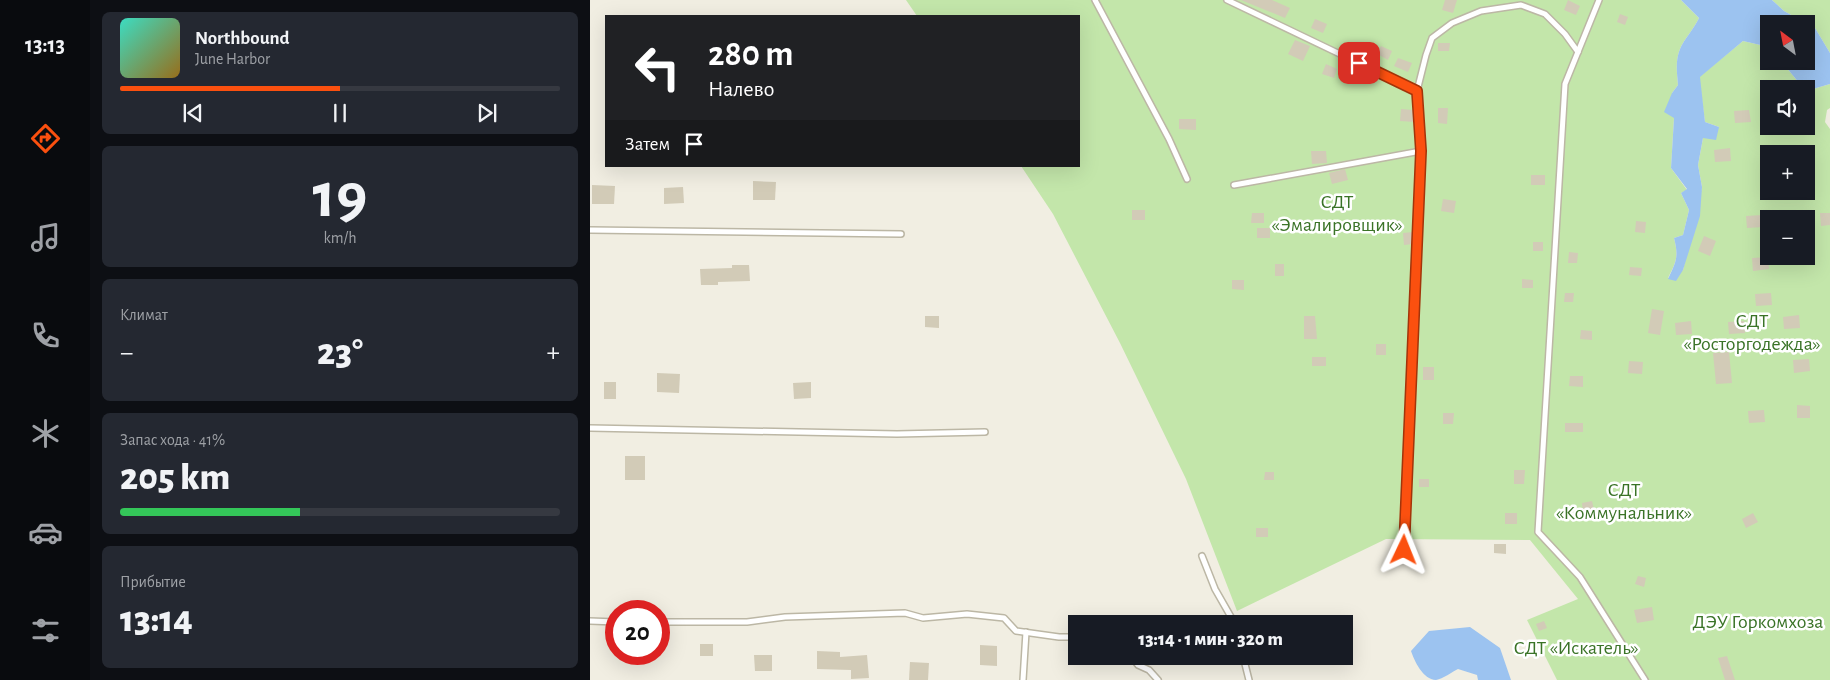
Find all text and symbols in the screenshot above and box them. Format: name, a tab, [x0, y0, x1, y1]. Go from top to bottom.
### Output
north arrow	[1760, 15, 1815, 70]
map controls	[1760, 15, 1815, 265]
text: Northbound	[195, 29, 290, 48]
text: 13:13	[25, 34, 65, 56]
icon: left	[625, 35, 690, 100]
text: 280 m	[708, 37, 794, 72]
pin	[1338, 42, 1380, 84]
icon: arrive	[1345, 49, 1373, 77]
text: June Harbor	[195, 51, 270, 67]
text: Налево	[708, 78, 774, 100]
button: sound	[1760, 80, 1815, 135]
icon: previous	[179, 99, 207, 127]
icon: pause	[326, 99, 354, 127]
icon: next	[473, 99, 501, 127]
icon: directions	[28, 121, 63, 156]
icon: arrive	[680, 130, 708, 158]
text: Затем	[625, 135, 670, 154]
button: +	[1760, 145, 1815, 200]
text: 19	[313, 164, 367, 229]
park label: СДТ «Эмалировщик»	[1271, 192, 1403, 235]
button: −	[1760, 210, 1815, 265]
icon: music	[28, 220, 63, 255]
text: km/h	[323, 230, 357, 246]
text: Климат	[120, 307, 168, 323]
park label: СДТ «Росторгодежда»	[1683, 311, 1821, 354]
icon: phone	[28, 318, 63, 353]
text: 23°	[317, 334, 363, 372]
text: −	[120, 339, 133, 367]
text: +	[547, 339, 560, 367]
icon: climate	[28, 416, 63, 451]
text: Запас хода · 41%	[120, 432, 225, 448]
text: 205 km	[120, 459, 230, 497]
park label: СДТ «Коммунальник»	[1556, 480, 1692, 523]
icon: car	[28, 515, 63, 550]
position arrow	[1377, 523, 1429, 575]
text: Прибытие	[120, 574, 186, 590]
speed limit sign: 20	[605, 600, 670, 665]
text: 13:14	[120, 601, 193, 639]
park label: ДЭУ Горкомхоза	[1692, 612, 1824, 632]
icon: filters	[28, 613, 63, 648]
text: 13:14 · 1 мин · 320 m	[1138, 630, 1283, 649]
park label: СДТ «Искатель»	[1513, 638, 1639, 658]

